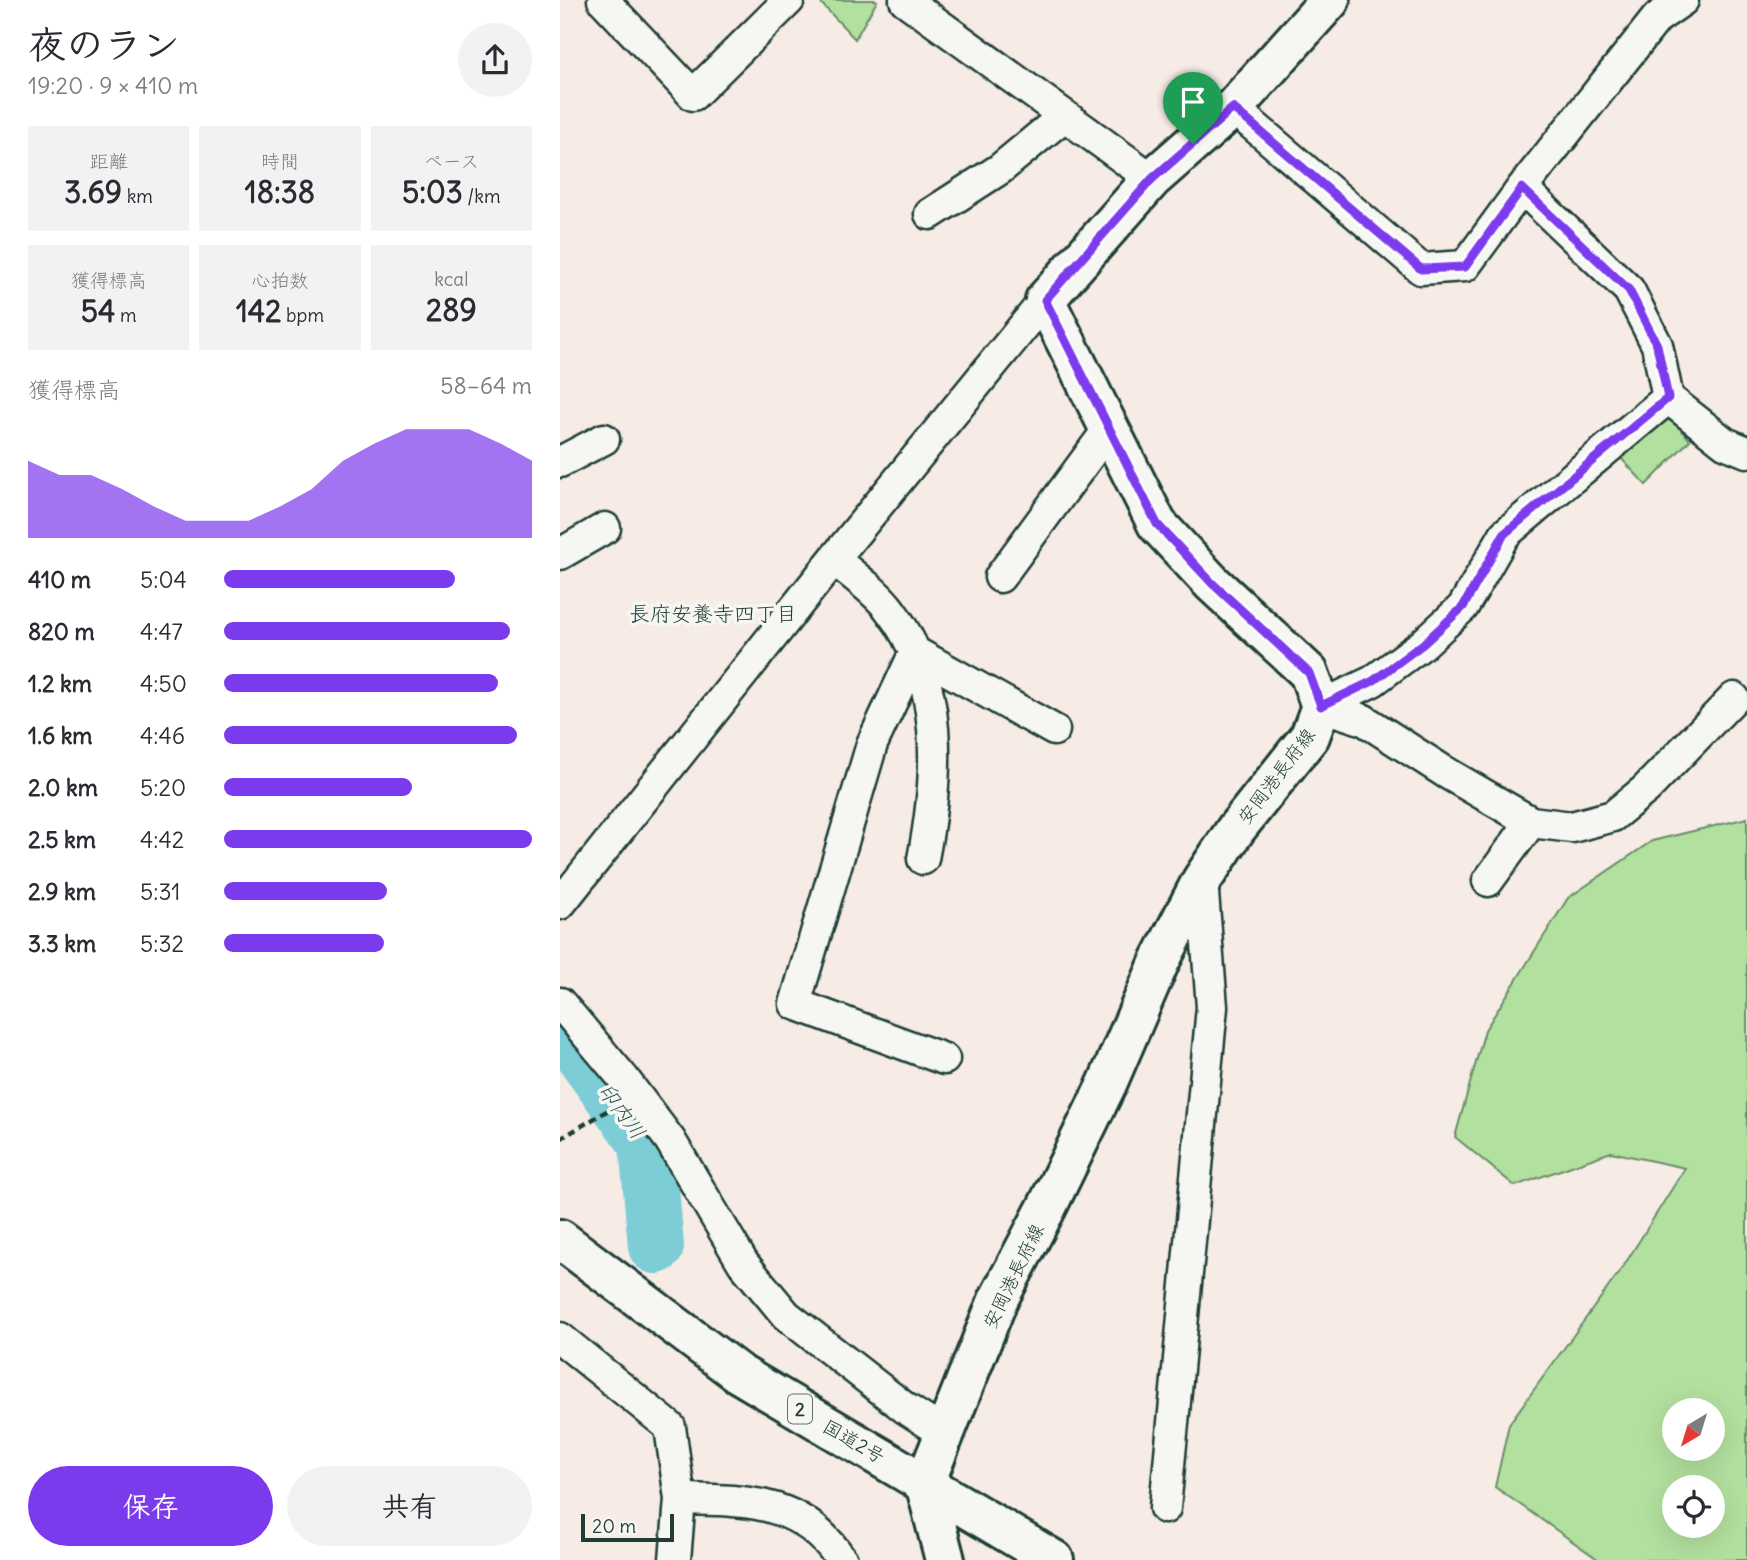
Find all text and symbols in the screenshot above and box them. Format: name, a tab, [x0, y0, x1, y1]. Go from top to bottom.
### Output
text: 夜のラン	[28, 21, 180, 68]
button: share	[458, 23, 532, 97]
text: 19:20 · 9 × 410 m	[28, 71, 198, 100]
pin	[1163, 72, 1223, 144]
icon: arrive	[1174, 83, 1212, 121]
text: 距離	[90, 149, 128, 173]
text: 時間	[261, 149, 299, 173]
text: ペース	[423, 149, 479, 173]
text: 3.69	[64, 173, 122, 211]
text: 18:38	[245, 173, 315, 211]
text: 5:03	[402, 173, 463, 211]
text: km	[122, 184, 153, 208]
text: /km	[463, 184, 501, 208]
text: kcal	[434, 267, 468, 291]
text: 獲得標高	[71, 268, 147, 292]
text: 心拍数	[251, 268, 309, 292]
text: 289	[426, 291, 477, 329]
text: 54	[81, 292, 115, 330]
text: 142	[236, 292, 282, 330]
text: m	[115, 303, 137, 327]
text: bpm	[282, 303, 324, 327]
text: 58–64 m	[440, 371, 532, 400]
text: 獲得標高	[28, 375, 120, 404]
text: 410 m	[28, 565, 91, 594]
text: 5:04	[140, 565, 187, 594]
district label: 長府安養寺四丁目	[629, 600, 797, 627]
text: 820 m	[28, 617, 95, 646]
text: 4:47	[140, 617, 183, 646]
text: 1.2 km	[28, 669, 92, 698]
text: 4:50	[140, 669, 187, 698]
text: 1.6 km	[28, 721, 93, 750]
text: 4:46	[140, 721, 185, 750]
street label: 安岡港長府線	[1232, 723, 1320, 829]
text: 2.0 km	[28, 773, 98, 802]
text: 5:20	[140, 773, 186, 802]
text: 2.5 km	[28, 825, 96, 854]
text: 4:42	[140, 825, 184, 854]
text: 2.9 km	[28, 877, 96, 906]
text: 5:31	[140, 877, 180, 906]
text: 3.3 km	[28, 929, 96, 958]
text: 5:32	[140, 929, 184, 958]
water label: 印内川	[592, 1078, 652, 1144]
street label: 安岡港長府線	[977, 1220, 1049, 1332]
road number: 2	[788, 1394, 812, 1424]
north arrow	[1662, 1398, 1726, 1461]
map controls	[1662, 1398, 1725, 1538]
street label: 国道2号	[819, 1414, 889, 1468]
button: 保存	[28, 1466, 273, 1546]
button: 共有	[287, 1466, 532, 1546]
button: locate	[1662, 1475, 1725, 1538]
scale bar	[581, 1511, 674, 1543]
text: 20 m	[592, 1514, 636, 1538]

